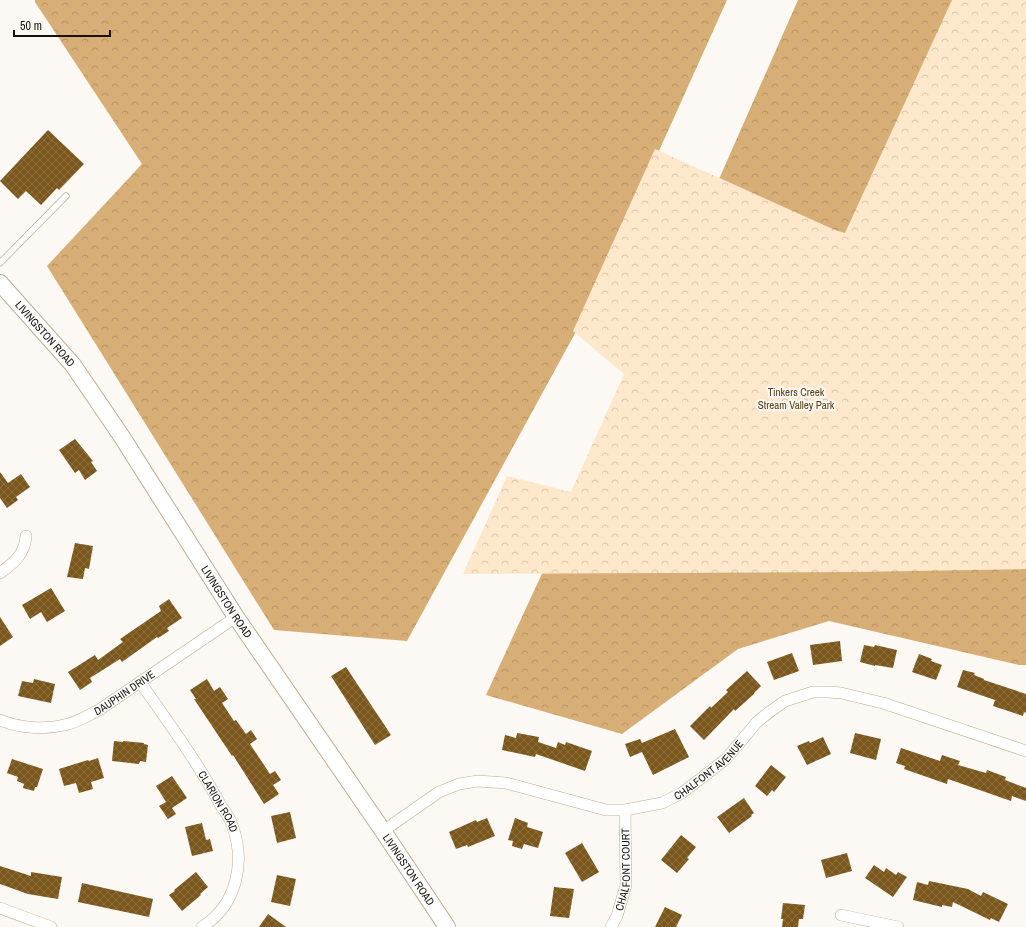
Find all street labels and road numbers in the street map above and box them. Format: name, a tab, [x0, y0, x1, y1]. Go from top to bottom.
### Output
street label: LIVINGSTON ROAD	[12, 298, 78, 370]
street label: LIVINGSTON ROAD	[198, 563, 255, 640]
street label: DAUPHIN DRIVE	[92, 667, 158, 718]
street label: CHALFONT AVENUE	[672, 737, 746, 803]
street label: CLARION ROAD	[195, 768, 241, 834]
street label: CHALFONT COURT	[612, 828, 633, 912]
street label: LIVINGSTON ROAD	[380, 831, 438, 908]

